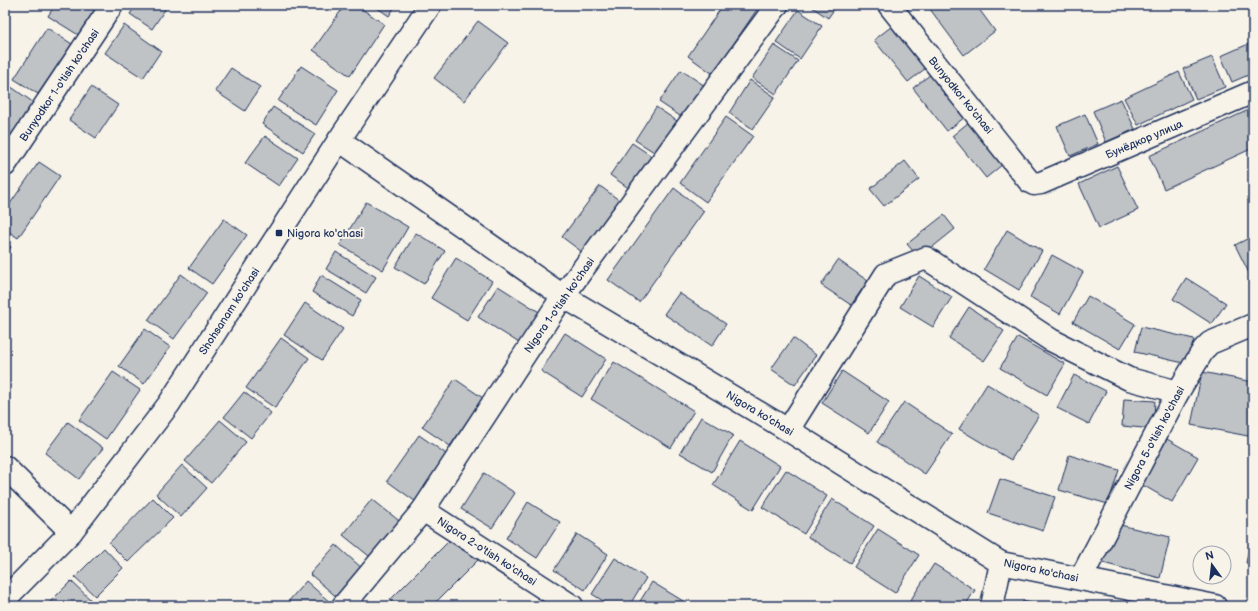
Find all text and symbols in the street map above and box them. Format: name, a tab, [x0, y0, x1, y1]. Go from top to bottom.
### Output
street label: Bunyodkor 1-o'tish ko'chasi	[17, 27, 102, 144]
street label: Bunyodkor ko'chasi	[926, 54, 996, 136]
street label: Бунёдкор улица	[1104, 117, 1185, 162]
place label: Nigora ko'chasi	[287, 227, 363, 240]
marker: Nigora ko'chasi	[274, 228, 284, 238]
street label: Nigora 1-o'tish ko'chasi	[522, 255, 597, 355]
street label: Shohsanam ko'chasi	[196, 265, 262, 357]
street label: Nigora 5-o'tish ko'chasi	[1122, 384, 1187, 492]
street label: Nigora ko'chasi	[724, 388, 796, 439]
street label: Nigora 2-o'tish ko'chasi	[435, 514, 539, 588]
north arrow	[1192, 545, 1232, 585]
text: N	[1204, 548, 1215, 563]
street label: Nigora ko'chasi	[1002, 556, 1080, 585]

